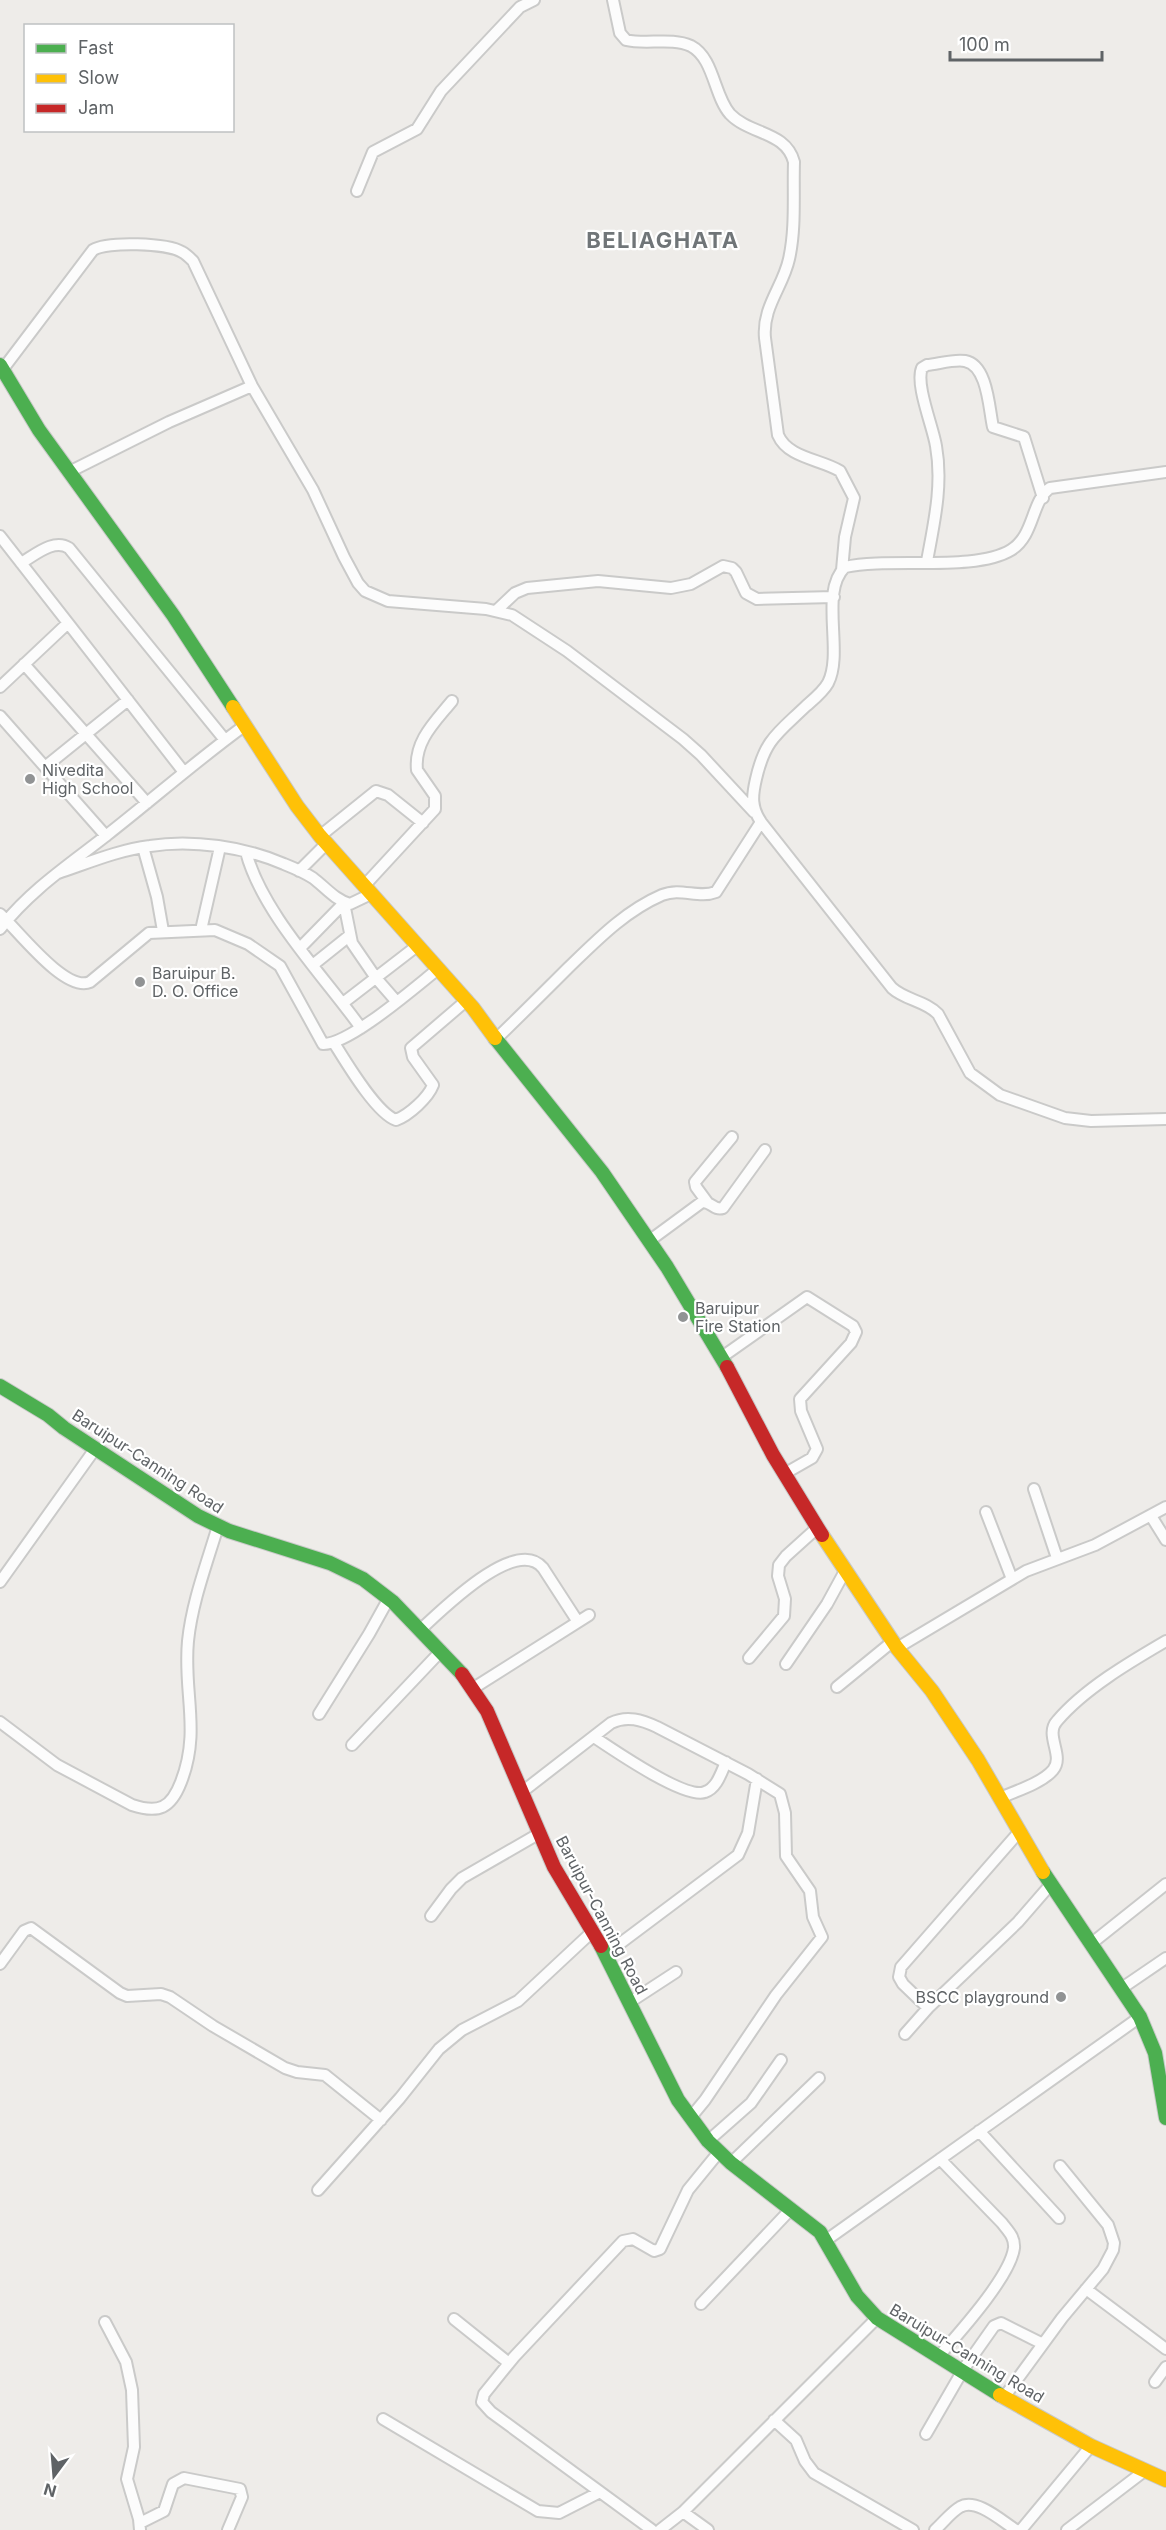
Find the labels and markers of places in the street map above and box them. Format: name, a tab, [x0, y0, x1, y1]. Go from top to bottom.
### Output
place label: Nivedita High School	[42, 760, 133, 798]
marker: Nivedita High School	[23, 772, 37, 786]
place label: Baruipur B. D. O. Office	[152, 963, 238, 1001]
marker: Baruipur B. D. O. Office	[133, 975, 147, 989]
place label: Baruipur Fire Station	[695, 1298, 781, 1336]
marker: Baruipur Fire Station	[676, 1310, 690, 1324]
place label: BSCC playground	[915, 1987, 1049, 2007]
marker: BSCC playground	[1054, 1990, 1068, 2004]

